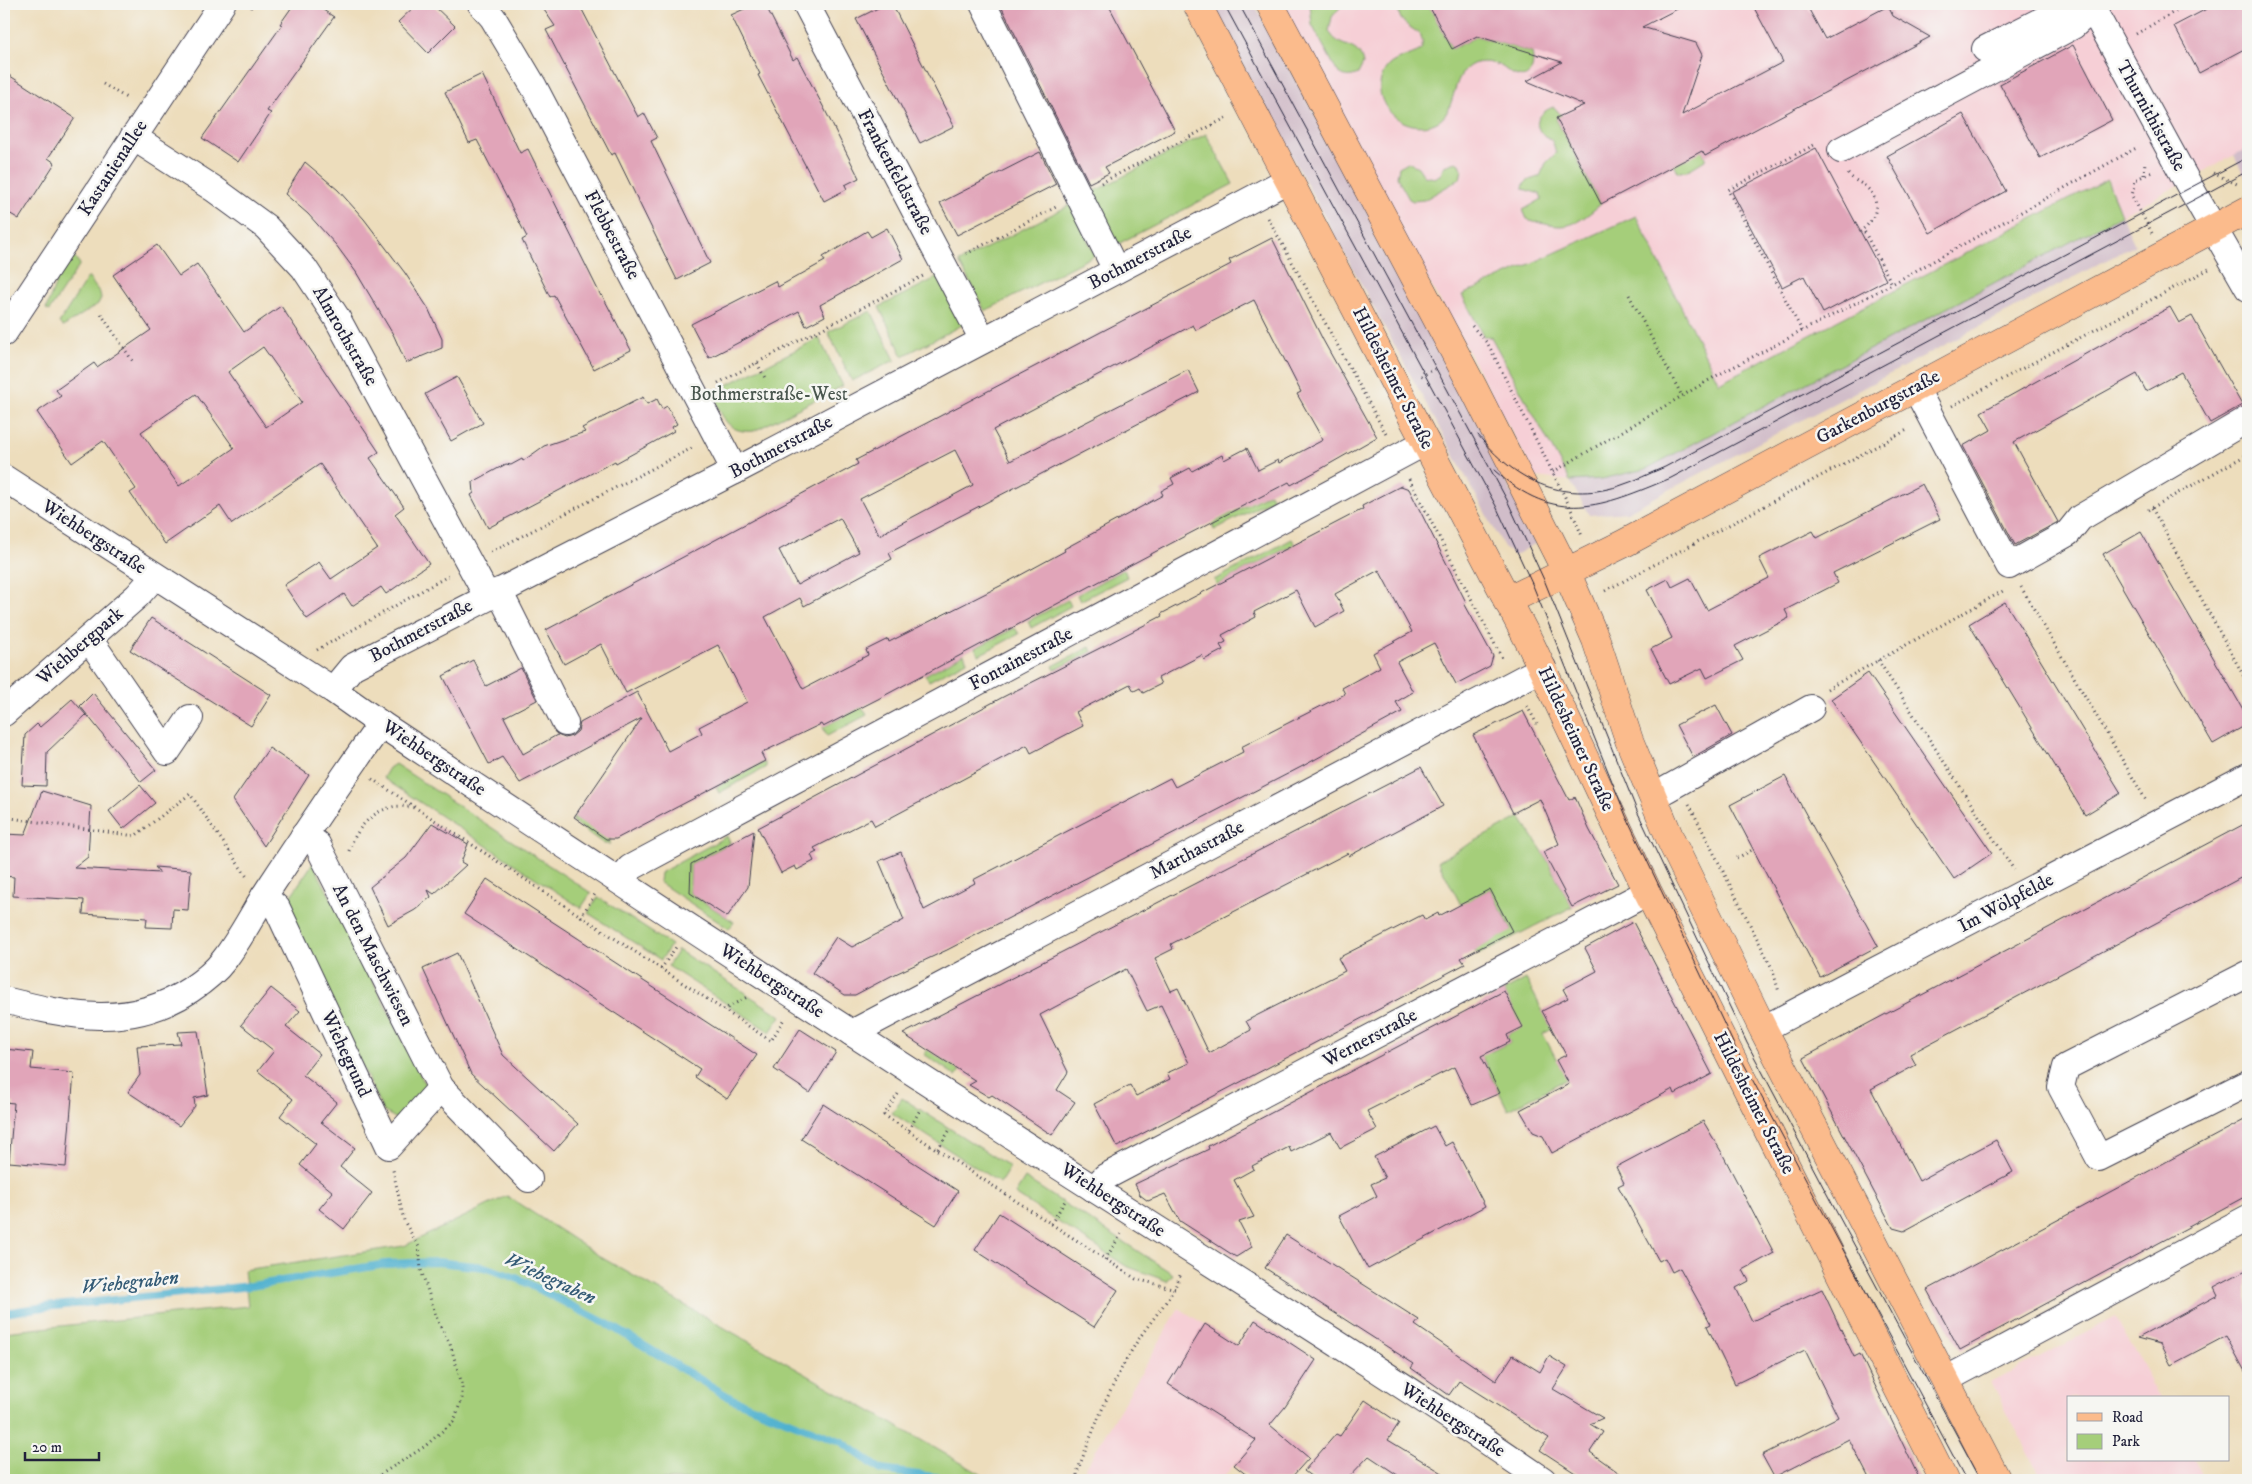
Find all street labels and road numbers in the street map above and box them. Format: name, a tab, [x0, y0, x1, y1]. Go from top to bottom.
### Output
street label: Thurnithistraße	[2111, 57, 2191, 176]
street label: Frankenfeldstraße	[852, 105, 938, 239]
street label: Kastanienallee	[73, 116, 153, 220]
street label: Flebbestraße	[579, 186, 645, 284]
street label: Bothmerstraße	[1085, 221, 1196, 295]
street label: Almrothstraße	[307, 282, 383, 390]
street label: Hildesheimer Straße	[1347, 303, 1439, 453]
street label: Garkenburgstraße	[1812, 365, 1944, 449]
street label: Bothmerstraße	[726, 410, 837, 484]
street label: Wiehbergstraße	[37, 494, 151, 579]
street label: Bothmerstraße	[366, 594, 477, 668]
street label: Wiehbergpark	[31, 602, 128, 691]
street label: Fontainestraße	[965, 622, 1077, 696]
street label: Hildesheimer Straße	[1532, 663, 1620, 815]
street label: Wiehbergstraße	[377, 714, 490, 801]
street label: Marthastraße	[1146, 815, 1248, 884]
street label: Im Wölpfelde	[1954, 868, 2058, 938]
street label: An den Maschwiesen	[327, 880, 419, 1030]
street label: Wiehbergstraße	[715, 938, 829, 1023]
street label: Wernerstraße	[1318, 1004, 1421, 1073]
street label: Wiehegrund	[316, 1006, 376, 1101]
street label: Hildesheimer Straße	[1708, 1028, 1800, 1178]
street label: Wiehbergstraße	[1056, 1157, 1170, 1242]
street label: Wiehbergstraße	[1396, 1377, 1510, 1462]

